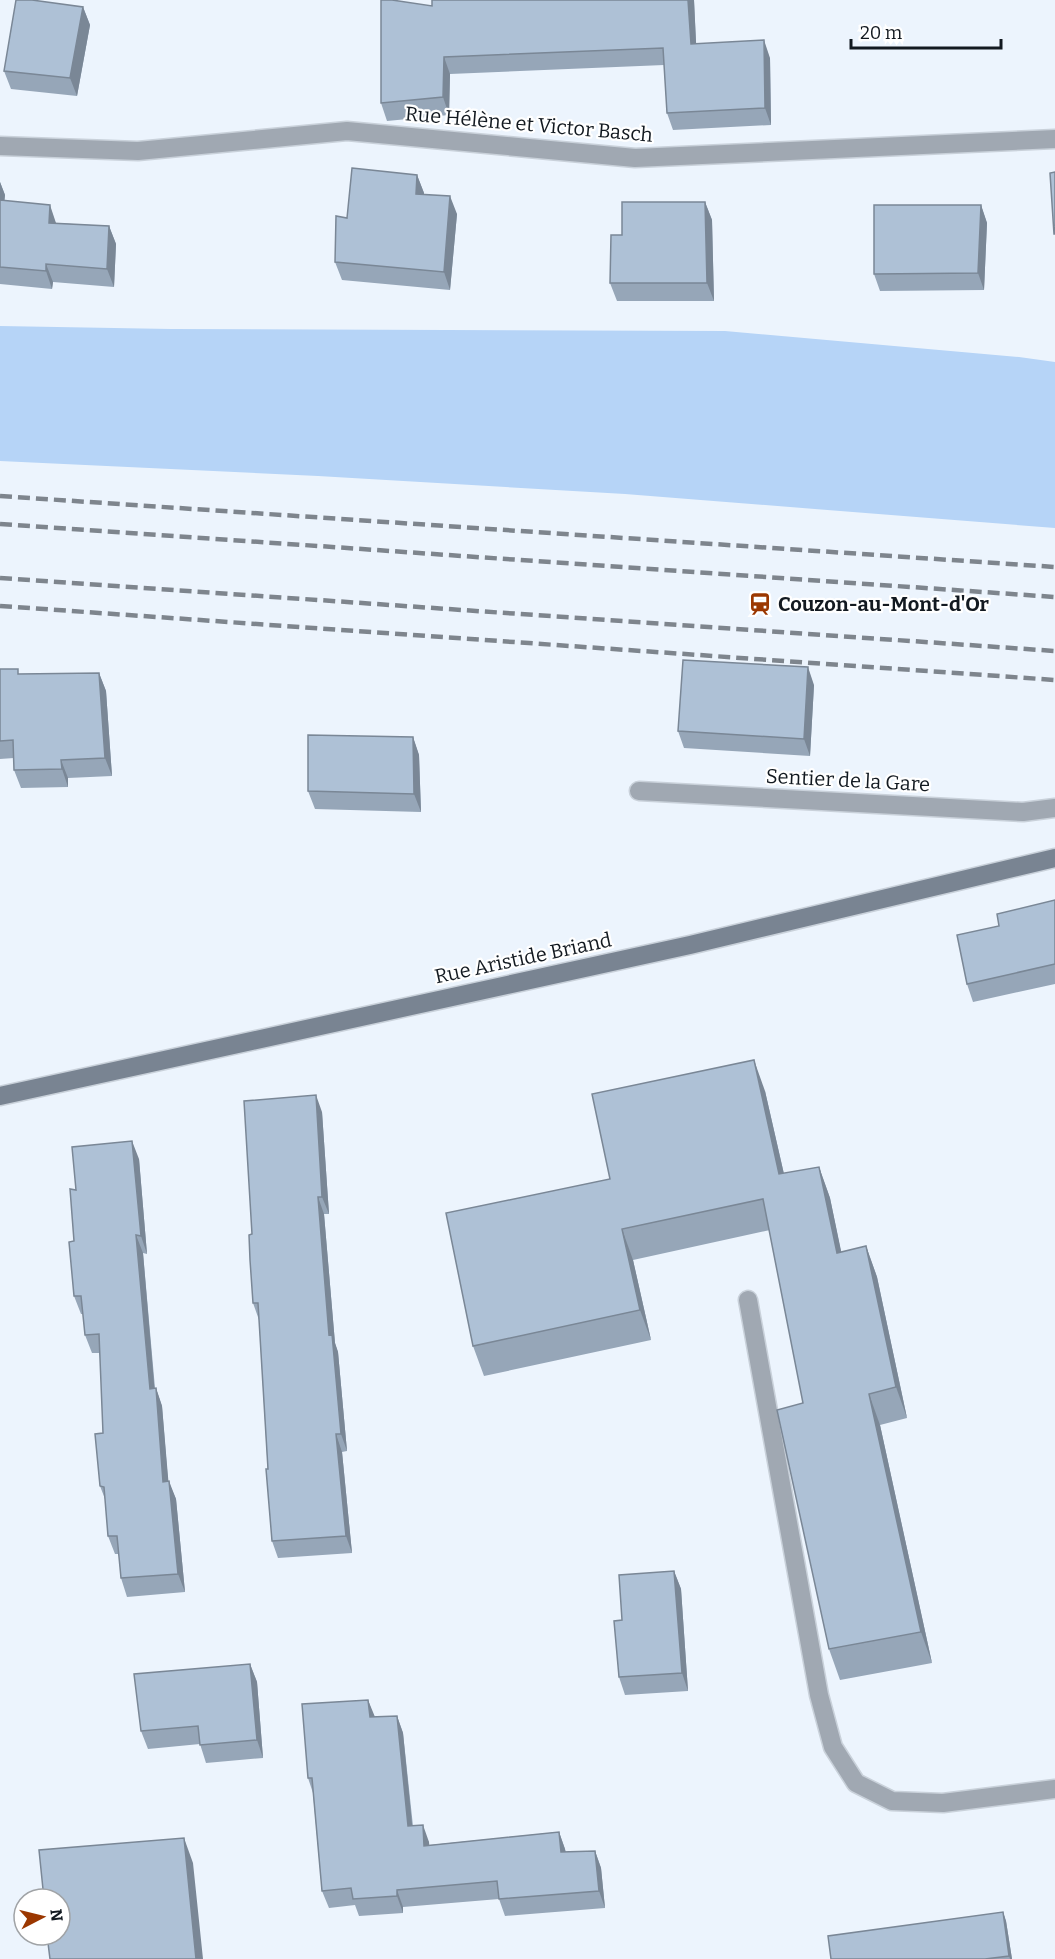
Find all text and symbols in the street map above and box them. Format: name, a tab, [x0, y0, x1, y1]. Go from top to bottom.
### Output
scale bar	[851, 12, 1001, 50]
text: 20 m	[860, 22, 902, 44]
street label: Rue Hélène et Victor Basch	[404, 101, 654, 147]
station icon: Couzon-au-Mont-d'Or	[747, 591, 773, 617]
place label: Couzon-au-Mont-d'Or	[778, 592, 990, 616]
street label: Sentier de la Gare	[765, 764, 931, 796]
street label: Rue Aristide Briand	[432, 927, 614, 988]
north arrow	[12, 1887, 72, 1947]
text: N	[46, 1908, 67, 1923]

